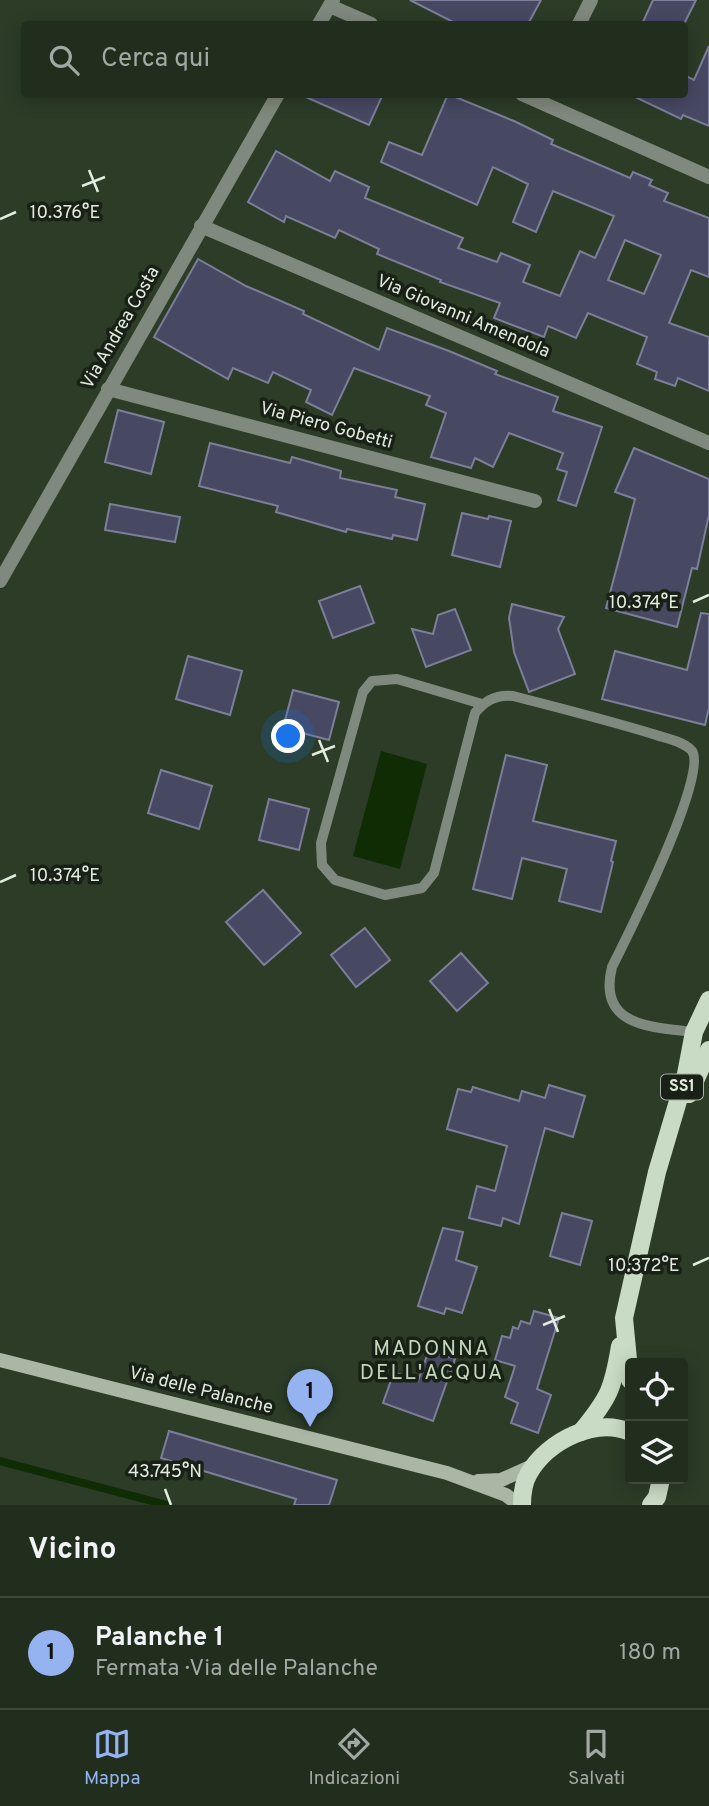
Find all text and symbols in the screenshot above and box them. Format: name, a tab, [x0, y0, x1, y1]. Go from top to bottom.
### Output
search box	[21, 21, 688, 98]
icon: search	[45, 41, 83, 79]
text: Cerca qui	[101, 43, 210, 76]
text: 10.376°E	[30, 202, 100, 225]
street label: Via Andrea Costa	[77, 263, 165, 393]
street label: Via Giovanni Amendola	[373, 270, 553, 364]
street label: Via Piero Gobetti	[257, 397, 395, 455]
text: 10.374°E	[609, 592, 679, 615]
your location	[271, 719, 305, 753]
text: 10.374°E	[30, 865, 100, 888]
road number: SS1	[661, 1074, 703, 1100]
text: 10.372°E	[608, 1255, 680, 1278]
district label: MADONNA DELL'ACQUA	[360, 1336, 504, 1387]
map controls	[625, 1358, 688, 1484]
button: locate	[625, 1358, 688, 1421]
street label: Via delle Palanche	[127, 1362, 275, 1420]
pin: 1	[287, 1369, 333, 1427]
button: layers	[625, 1421, 688, 1484]
text: 43.745°N	[128, 1461, 202, 1484]
text: Vicino	[28, 1532, 117, 1569]
text: Palanche 1	[95, 1622, 224, 1655]
text: 1	[46, 1639, 56, 1668]
text: 180 m	[619, 1639, 681, 1668]
text: Fermata · Via delle Palanche	[95, 1655, 378, 1684]
tab: Mappa	[84, 1725, 141, 1791]
tab: Indicazioni	[308, 1725, 400, 1791]
tab: Salvati	[568, 1725, 625, 1791]

